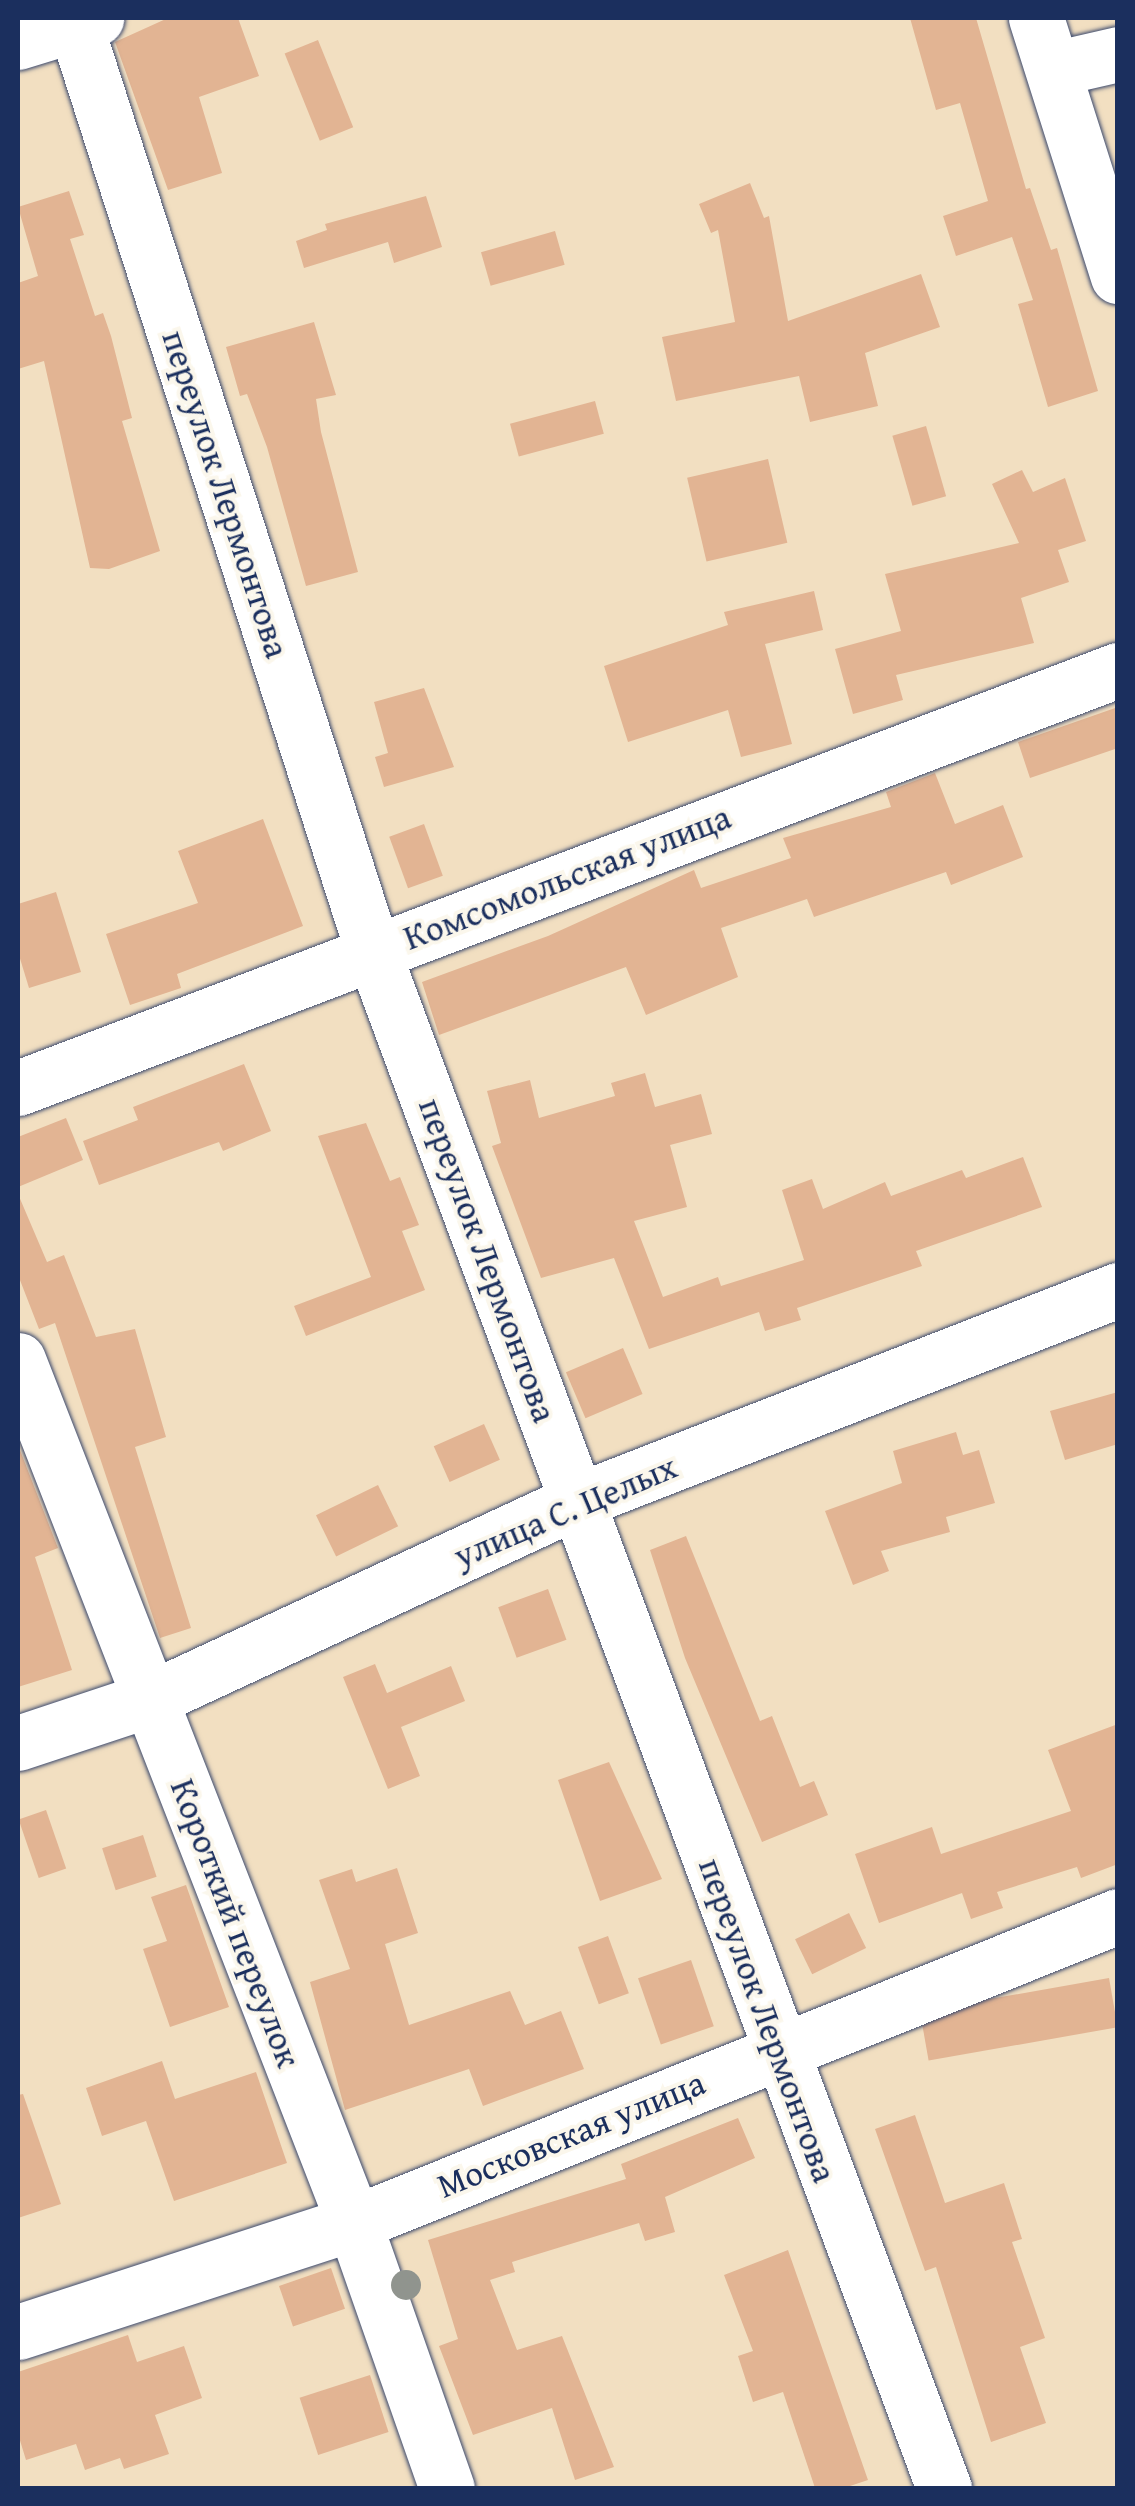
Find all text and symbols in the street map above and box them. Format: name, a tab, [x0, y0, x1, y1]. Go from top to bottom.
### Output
street label: переулок Лермонтова	[153, 325, 299, 663]
street label: Комсомольская улица	[398, 795, 736, 959]
street label: переулок Лермонтова	[410, 1092, 566, 1428]
street label: улица С. Целых	[447, 1445, 683, 1577]
street label: Короткий переулок	[162, 1773, 310, 2073]
street label: переулок Лермонтова	[690, 1852, 846, 2188]
street label: Московская улица	[431, 2061, 711, 2207]

